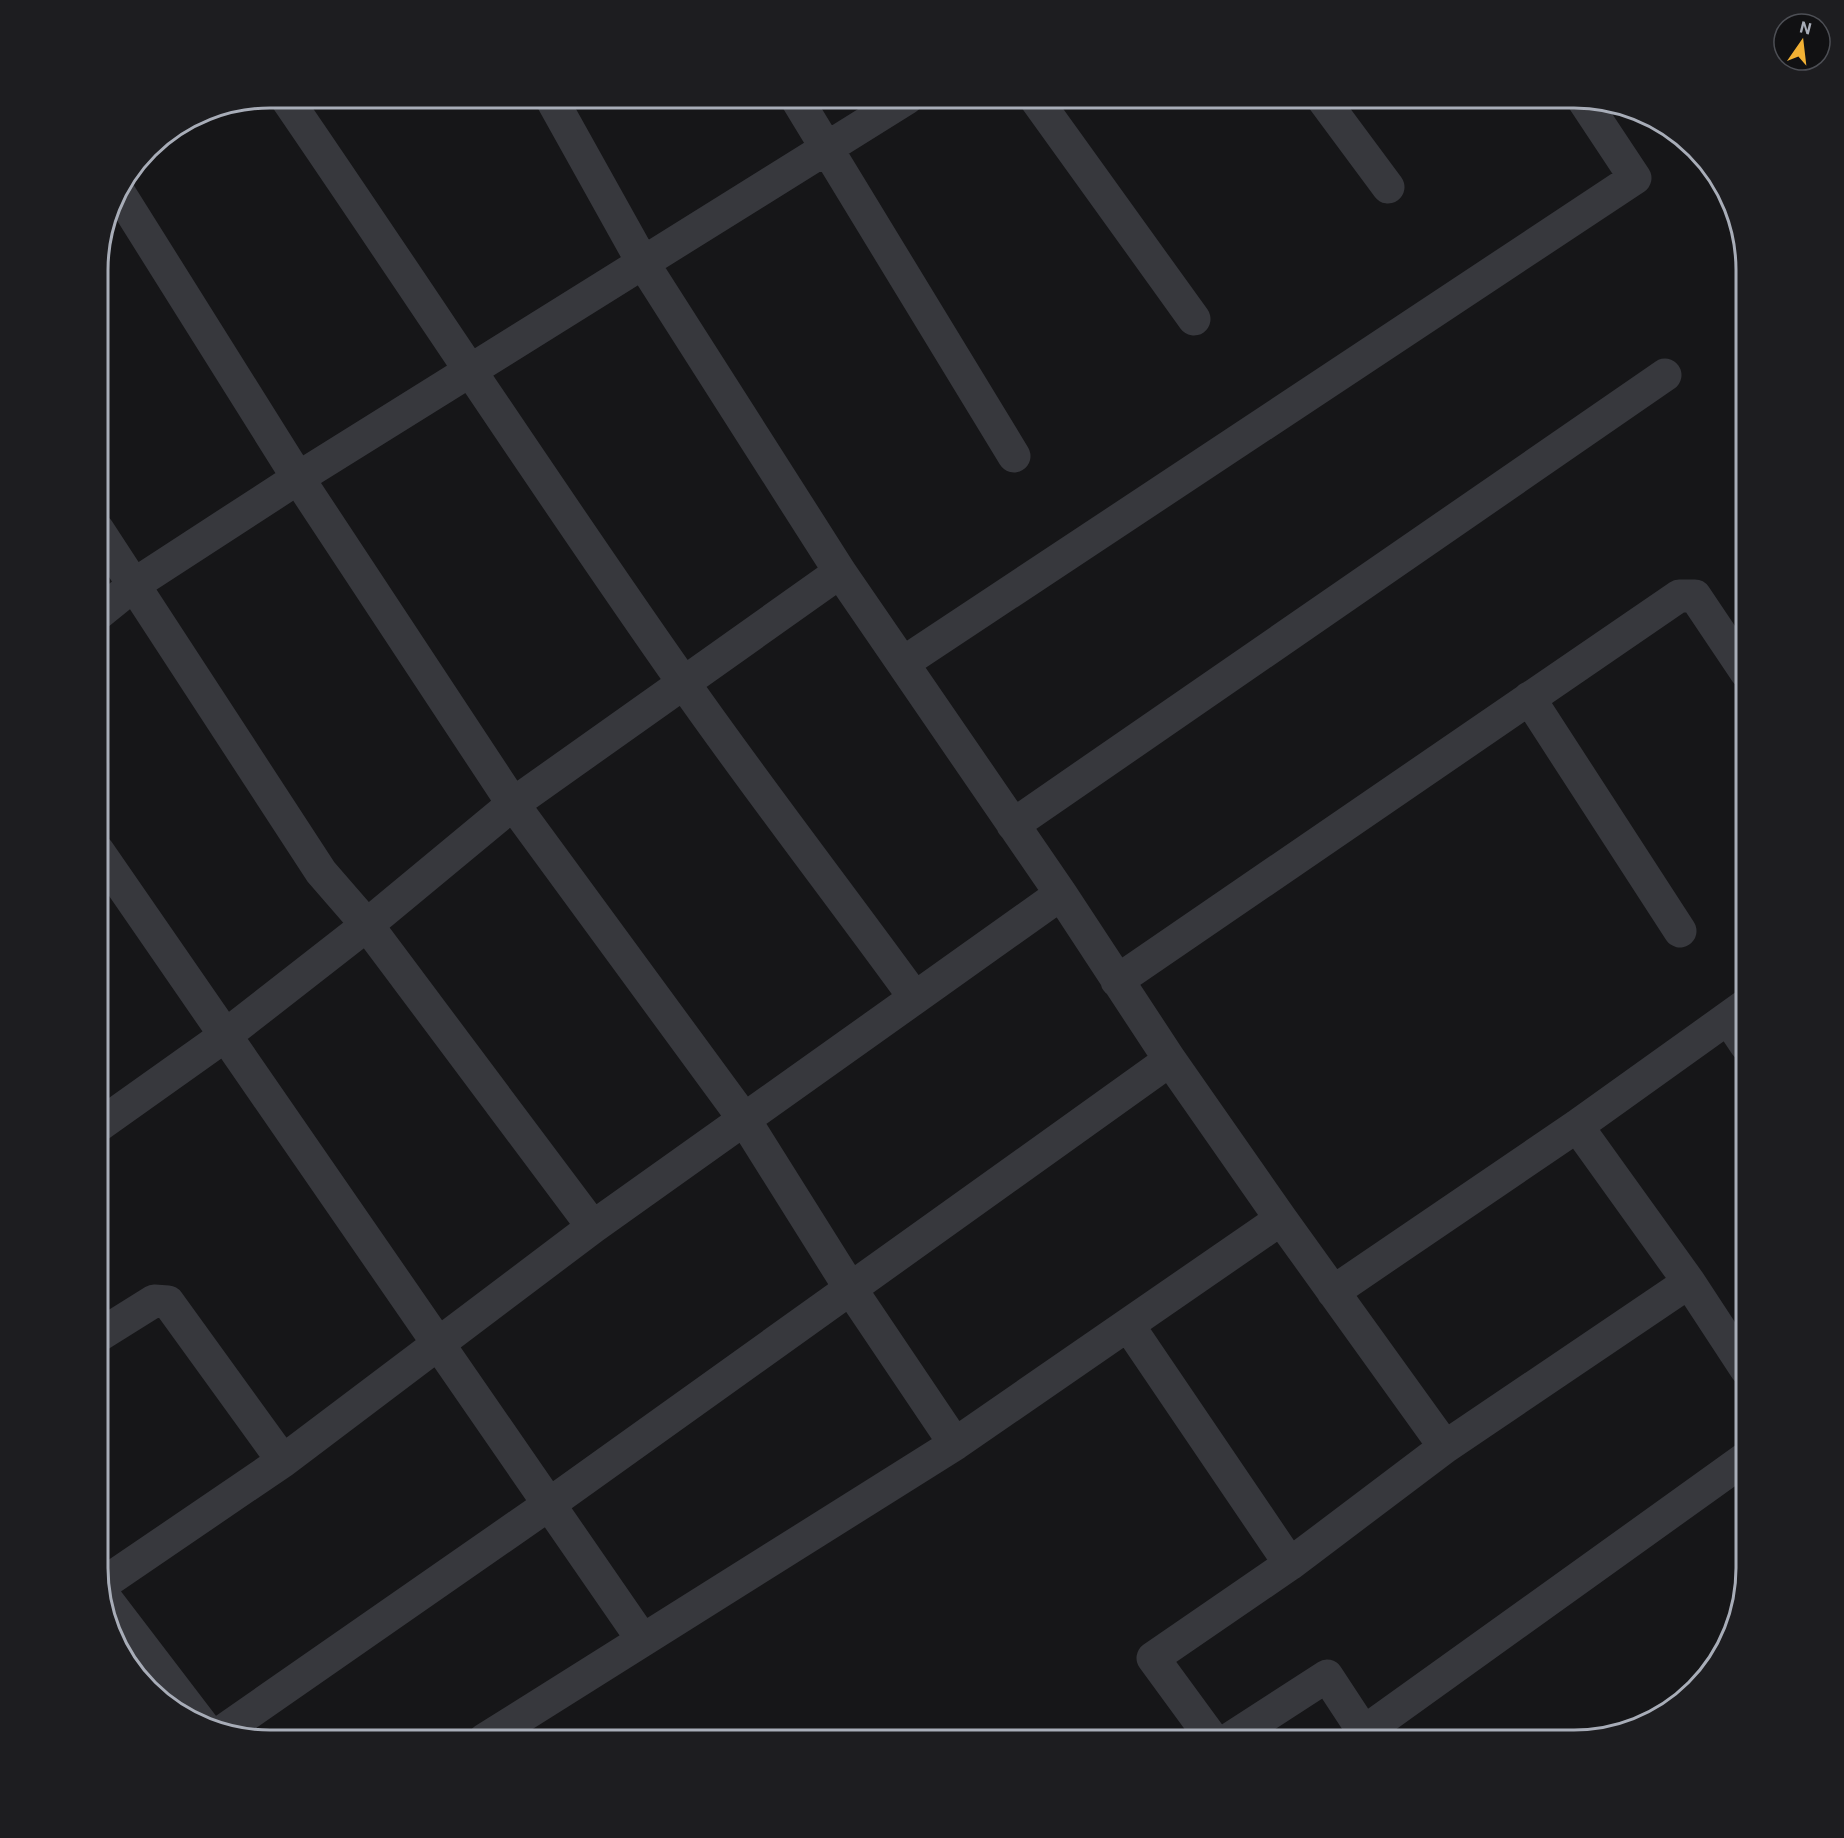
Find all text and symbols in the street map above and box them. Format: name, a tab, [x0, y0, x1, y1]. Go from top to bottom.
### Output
north arrow	[1772, 12, 1832, 72]
text: N	[1798, 17, 1813, 39]

